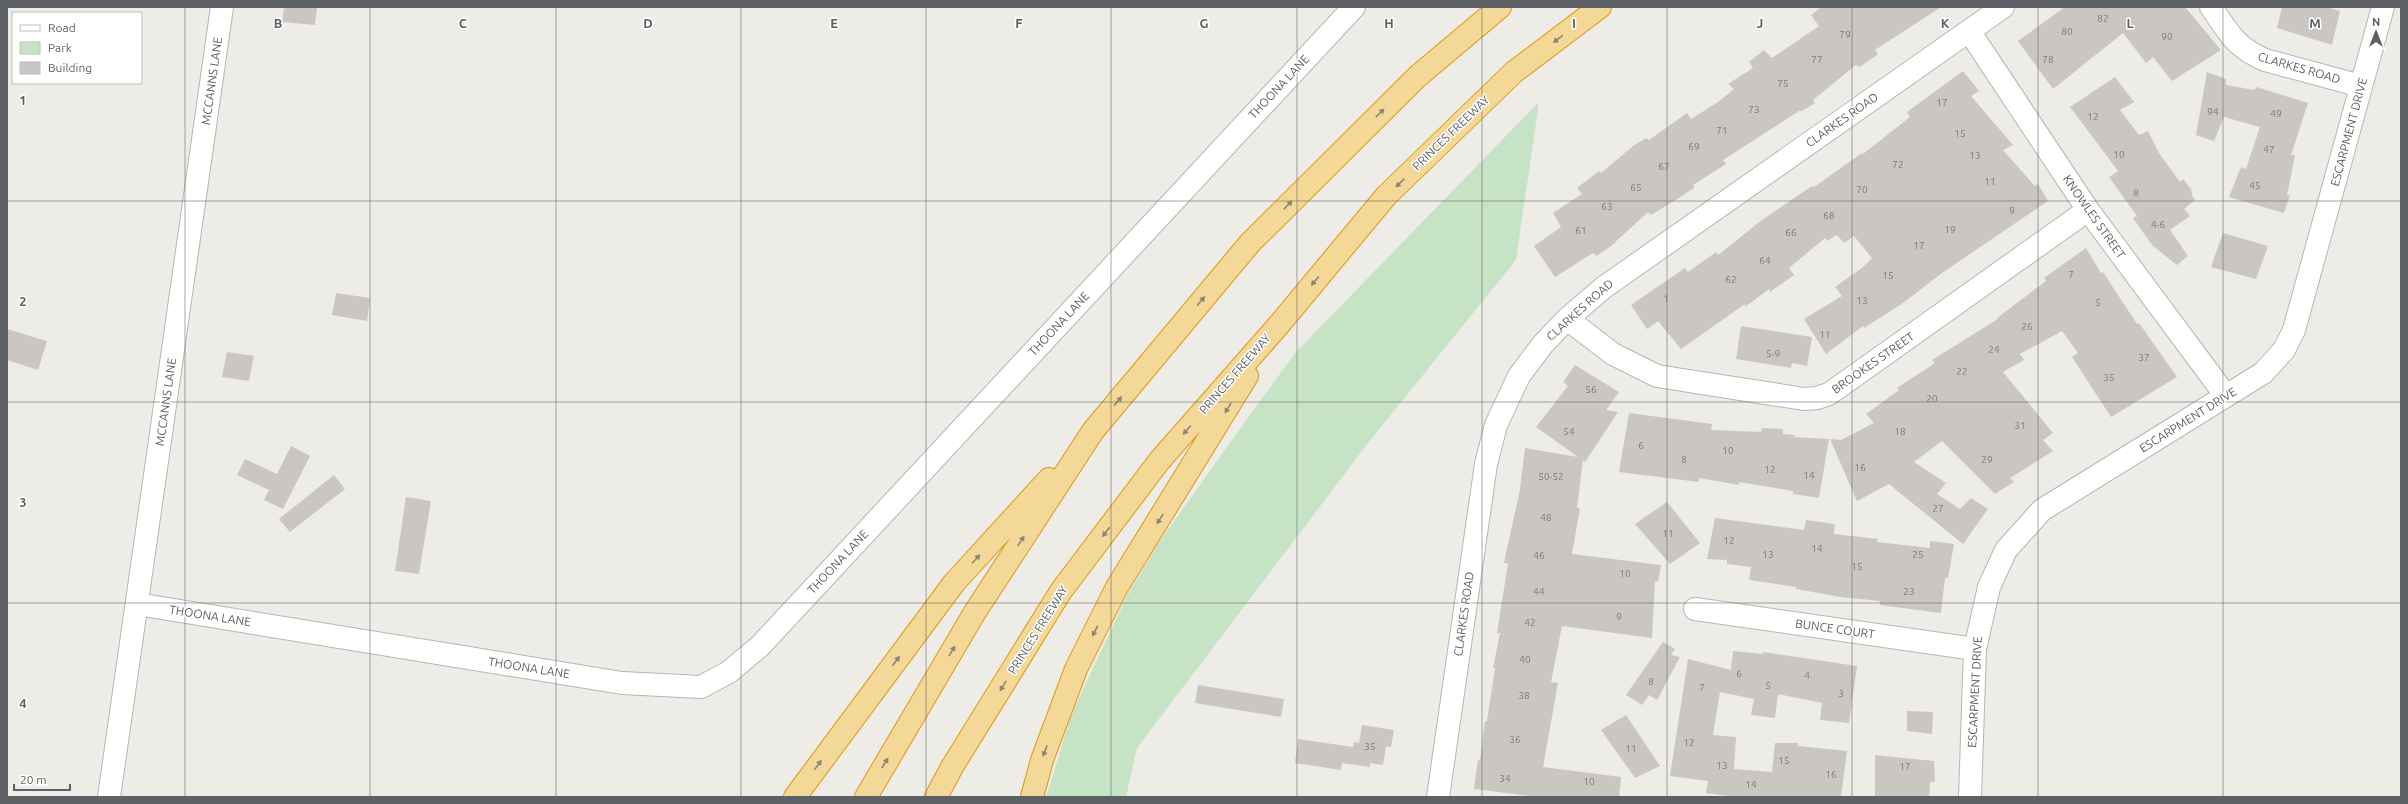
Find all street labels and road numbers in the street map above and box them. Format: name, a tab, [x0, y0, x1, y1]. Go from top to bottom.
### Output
street label: MCCANNS LANE	[199, 36, 224, 126]
street label: CLARKES ROAD	[2256, 50, 2342, 85]
street label: THOONA LANE	[1246, 52, 1312, 121]
street label: ESCARPMENT DRIVE	[2328, 76, 2369, 187]
street label: CLARKES ROAD	[1803, 90, 1880, 149]
street label: PRINCES FREEWAY	[1410, 93, 1492, 173]
street label: KNOWLES STREET	[2061, 173, 2128, 261]
street label: CLARKES ROAD	[1544, 276, 1616, 343]
street label: THOONA LANE	[1026, 289, 1092, 358]
street label: BROOKES STREET	[1829, 329, 1917, 396]
street label: PRINCES FREEWAY	[1196, 331, 1273, 416]
street label: MCCANNS LANE	[153, 357, 178, 447]
street label: ESCARPMENT DRIVE	[2137, 384, 2239, 455]
street label: THOONA LANE	[805, 527, 871, 596]
street label: CLARKES ROAD	[1451, 571, 1476, 657]
street label: PRINCES FREEWAY	[1005, 583, 1070, 676]
street label: THOONA LANE	[168, 603, 252, 628]
street label: BUNCE COURT	[1795, 616, 1876, 641]
street label: ESCARPMENT DRIVE	[1965, 636, 1984, 748]
street label: THOONA LANE	[487, 655, 571, 680]

